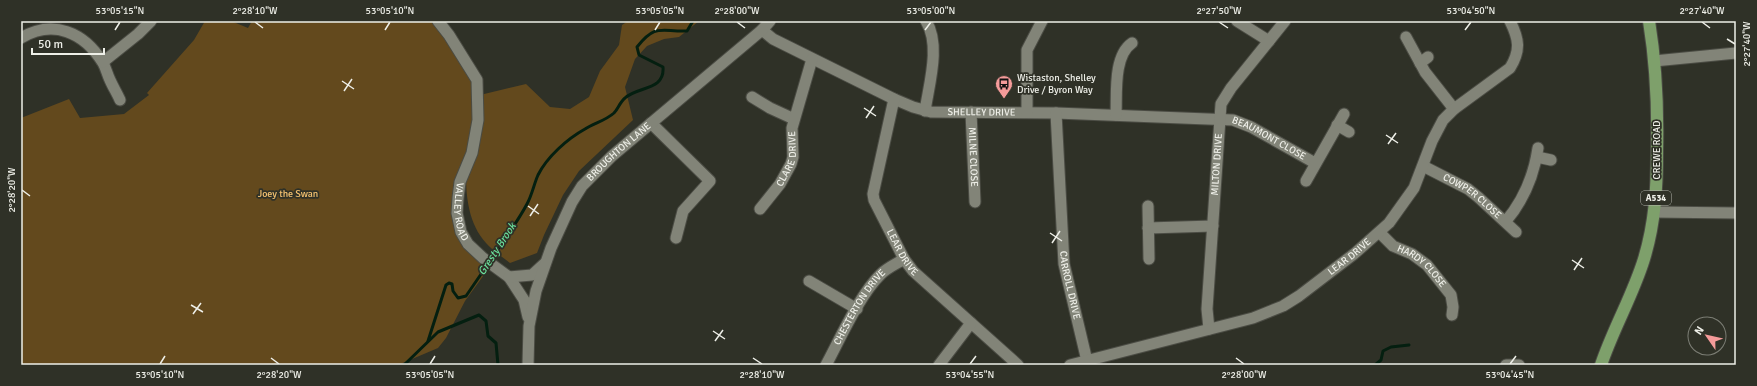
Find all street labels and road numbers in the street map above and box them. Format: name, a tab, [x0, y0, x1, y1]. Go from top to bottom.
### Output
street label: SHELLEY DRIVE	[947, 106, 1016, 119]
street label: BEAUMONT CLOSE	[1230, 114, 1308, 163]
street label: BROUGHTON LANE	[584, 120, 654, 184]
street label: CREWE ROAD	[1651, 121, 1663, 179]
street label: MILNE CLOSE	[966, 127, 980, 187]
street label: CLARE DRIVE	[774, 131, 799, 189]
street label: MILTON DRIVE	[1209, 133, 1225, 196]
street label: COWPER CLOSE	[1441, 171, 1504, 222]
street label: VALLEY ROAD	[451, 182, 471, 243]
road number: A534	[1641, 191, 1671, 205]
street label: LEAR DRIVE	[884, 227, 921, 279]
street label: LEAR DRIVE	[1325, 236, 1374, 278]
street label: HARDY CLOSE	[1395, 242, 1449, 290]
street label: CARROLL DRIVE	[1057, 251, 1083, 321]
street label: CHESTERTON DRIVE	[831, 267, 888, 347]

